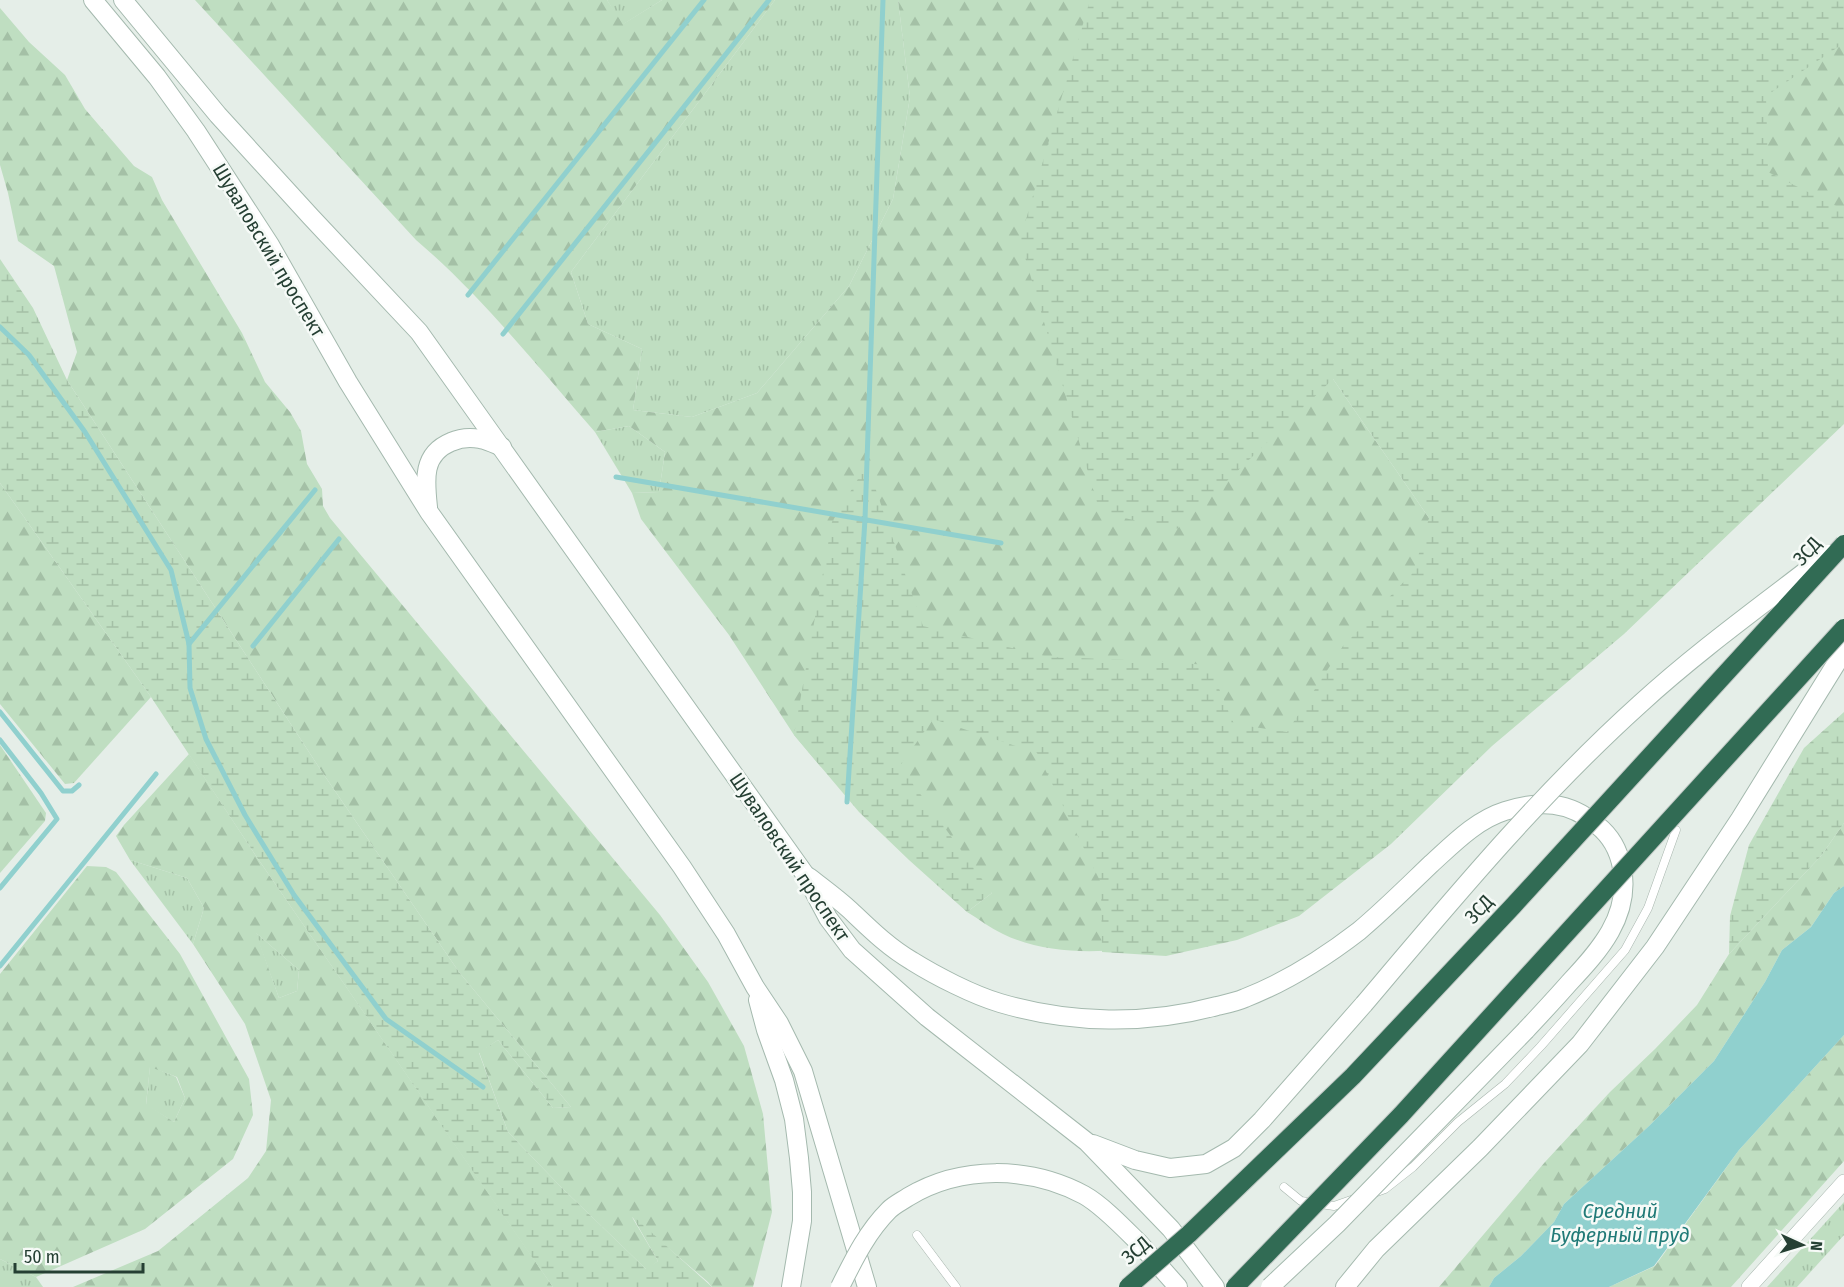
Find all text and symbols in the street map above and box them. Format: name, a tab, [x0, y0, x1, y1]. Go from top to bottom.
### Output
street label: Шуваловский проспект	[208, 159, 331, 342]
street label: ЗСД	[1788, 532, 1826, 570]
street label: Шуваловский проспект	[725, 768, 856, 947]
street label: ЗСД	[1460, 890, 1498, 928]
water label: Средний Буферный пруд	[1550, 1198, 1690, 1248]
north arrow	[1772, 1215, 1832, 1275]
street label: ЗСД	[1117, 1231, 1155, 1269]
scale bar	[15, 1236, 142, 1274]
text: N	[1807, 1241, 1826, 1251]
text: 50 m	[24, 1246, 60, 1268]

